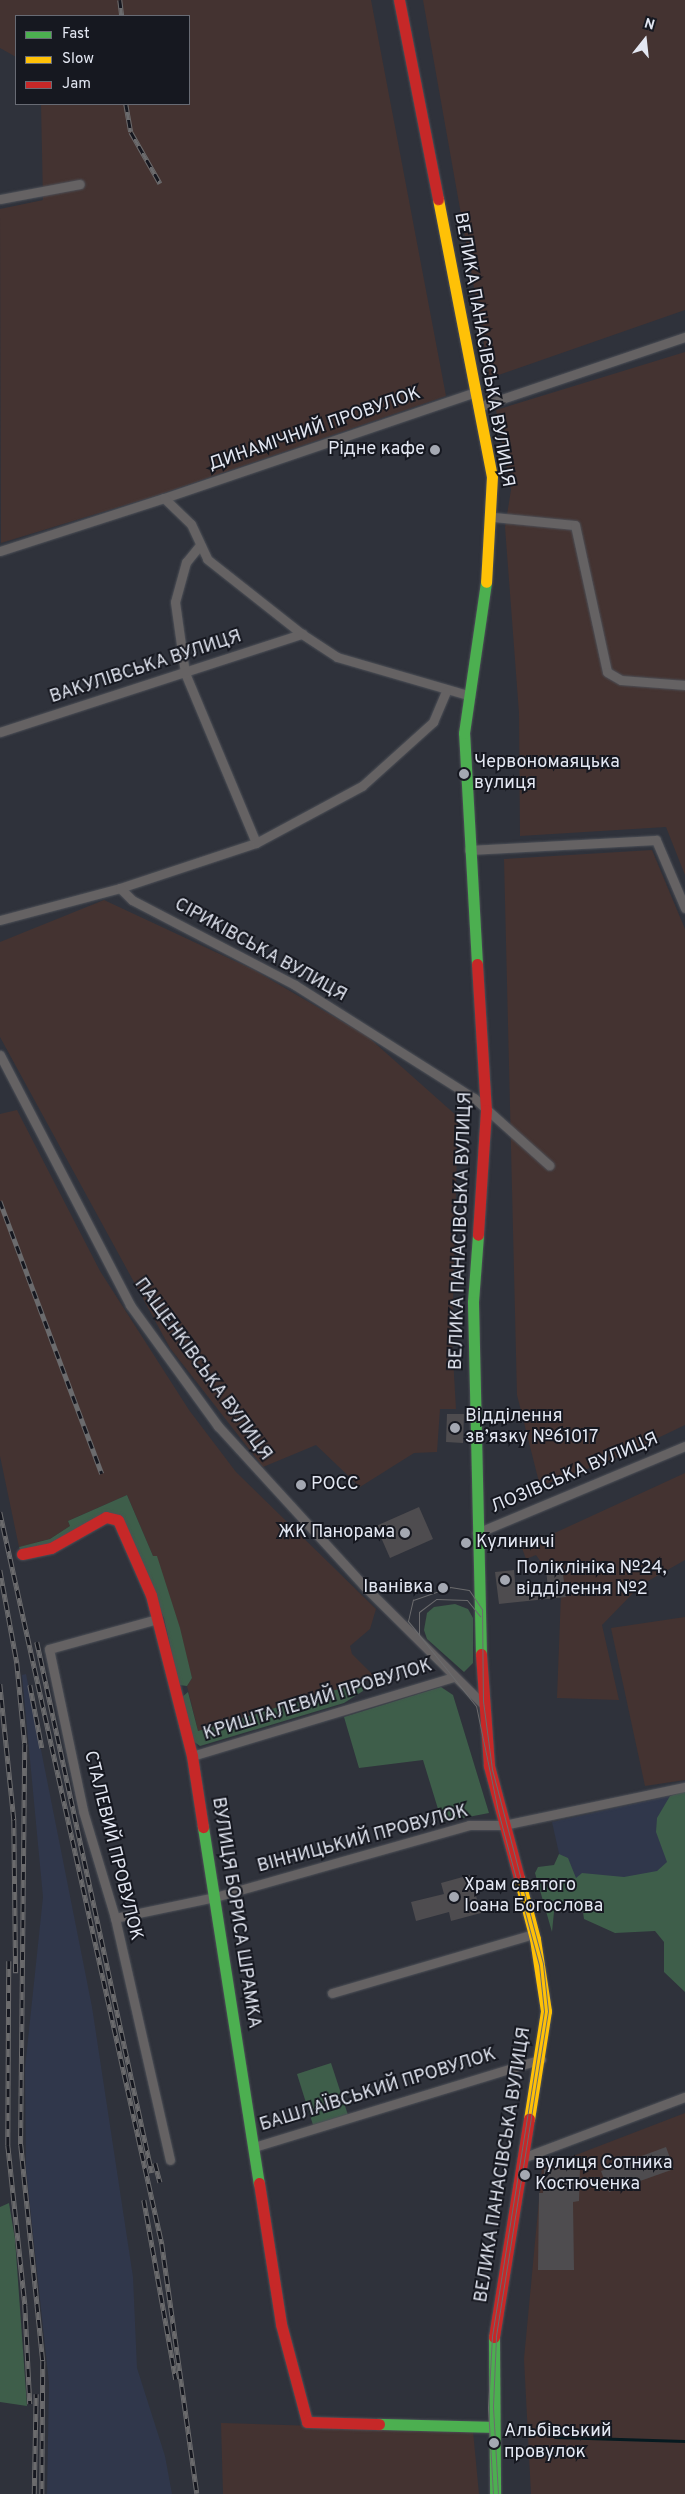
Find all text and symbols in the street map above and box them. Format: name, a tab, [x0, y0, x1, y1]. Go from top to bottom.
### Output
legend	[15, 15, 190, 105]
north arrow	[620, 15, 670, 65]
text: N	[642, 16, 656, 35]
text: Fast	[62, 25, 90, 44]
text: Slow	[62, 50, 94, 69]
text: Jam	[62, 75, 91, 94]
street label: ВЕЛИКА ПАНАСІВСЬКА ВУЛИЦЯ	[448, 210, 518, 490]
street label: ДИНАМІЧНИЙ ПРОВУЛОК	[206, 384, 424, 476]
place label: Рідне кафе	[328, 439, 425, 461]
marker: Рідне кафе	[429, 444, 441, 456]
street label: ВАКУЛІВСЬКА ВУЛИЦЯ	[47, 627, 245, 709]
place label: Червономаяцька вулиця	[474, 753, 620, 796]
marker: Червономаяцька вулиця	[458, 768, 470, 780]
street label: СІРИКІВСЬКА ВУЛИЦЯ	[170, 894, 350, 1008]
street label: ВЕЛИКА ПАНАСІВСЬКА ВУЛИЦЯ	[446, 1091, 478, 1371]
street label: ПАЩЕНКІВСЬКА ВУЛИЦЯ	[128, 1274, 276, 1466]
place label: Відділення зв’язку №61017	[465, 1407, 598, 1450]
marker: Відділення зв’язку №61017	[449, 1422, 461, 1434]
street label: ЛОЗІВСЬКА ВУЛИЦЯ	[488, 1429, 662, 1519]
place label: РОСС	[311, 1474, 359, 1496]
marker: РОСС	[295, 1479, 307, 1491]
place label: ЖК Панорама	[278, 1522, 395, 1544]
marker: ЖК Панорама	[399, 1527, 411, 1539]
place label: Кулиничі	[476, 1532, 554, 1554]
marker: Кулиничі	[460, 1537, 472, 1549]
place label: Поліклініка №24, відділення №2	[516, 1559, 666, 1602]
marker: Поліклініка №24, відділення №2	[498, 1573, 512, 1587]
place label: Іванівка	[363, 1577, 433, 1599]
marker: Іванівка	[437, 1582, 449, 1594]
street label: КРИШТАЛЕВИЙ ПРОВУЛОК	[201, 1656, 435, 1746]
street label: СТАЛЕВИЙ ПРОВУЛОК	[78, 1749, 146, 1943]
street label: ВУЛИЦЯ БОРИСА ШРАМКА	[206, 1795, 264, 2031]
street label: ВІННИЦЬКИЙ ПРОВУЛОК	[255, 1801, 471, 1879]
place label: Храм святого Іоана Богослова	[464, 1876, 603, 1918]
marker: Храм святого Іоана Богослова	[448, 1891, 460, 1903]
street label: ВЕЛИКА ПАНАСІВСЬКА ВУЛИЦЯ	[471, 2025, 537, 2305]
street label: БАШЛАЇВСЬКИЙ ПРОВУЛОК	[257, 2045, 499, 2137]
place label: вулиця Сотника Костюченка	[535, 2154, 672, 2196]
marker: вулиця Сотника Костюченка	[519, 2169, 531, 2181]
place label: Альбівський провулок	[504, 2422, 612, 2464]
marker: Альбівський провулок	[488, 2437, 500, 2449]

